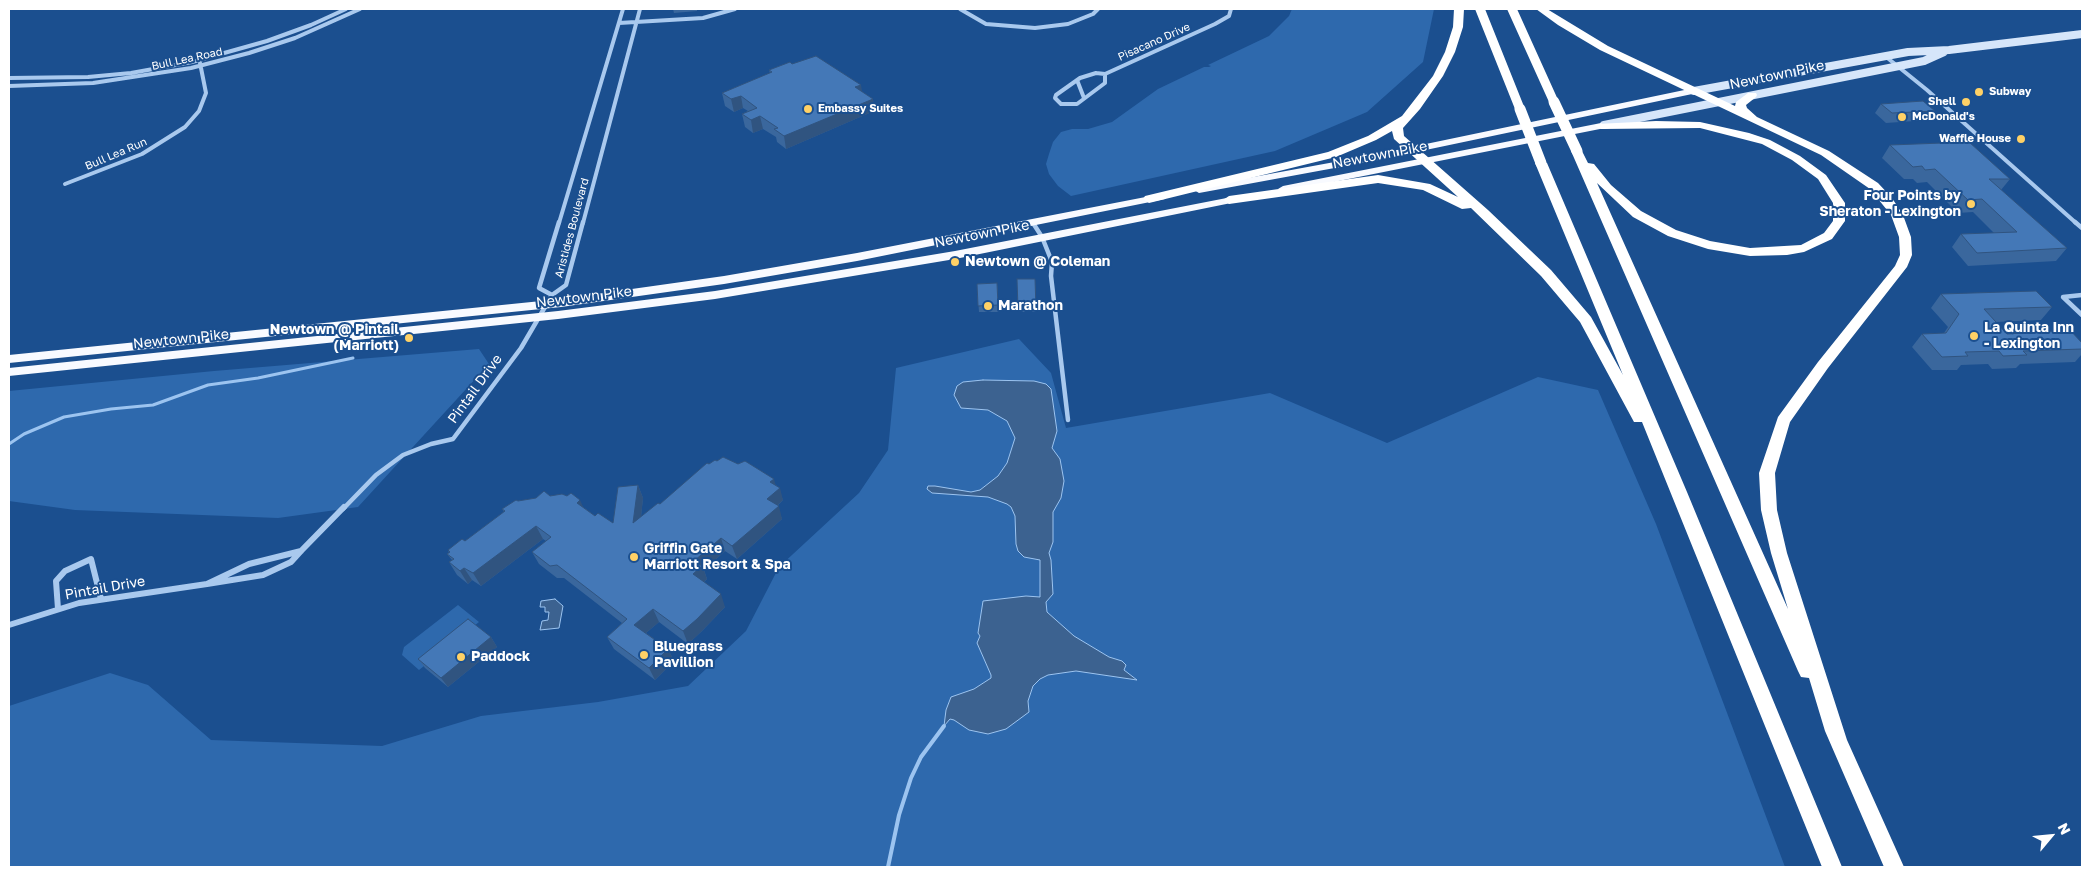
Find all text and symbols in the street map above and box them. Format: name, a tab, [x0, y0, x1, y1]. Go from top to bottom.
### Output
street label: Pisacano Drive	[1116, 20, 1192, 64]
street label: Bull Lea Road	[150, 45, 224, 73]
street label: Newtown Pike	[1728, 57, 1826, 93]
place label: Subway	[1989, 85, 2031, 99]
marker: Subway	[1973, 86, 1985, 98]
place label: Shell	[1928, 95, 1956, 109]
marker: Shell	[1960, 96, 1972, 108]
place label: Embassy Suites	[818, 102, 903, 116]
marker: Embassy Suites	[802, 103, 814, 115]
place label: McDonald's	[1912, 110, 1975, 124]
marker: McDonald's	[1896, 111, 1908, 123]
place label: Waffle House	[1939, 132, 2011, 146]
marker: Waffle House	[2015, 133, 2027, 145]
street label: Bull Lea Run	[83, 135, 149, 173]
street label: Newtown Pike	[1331, 138, 1429, 172]
street label: Aristides Boulevard	[552, 177, 592, 279]
place label: Four Points by Sheraton - Lexington	[1819, 188, 1961, 220]
marker: Four Points by Sheraton - Lexington	[1965, 198, 1977, 210]
street label: Newtown Pike	[933, 217, 1031, 251]
place label: Newtown @ Coleman	[965, 254, 1110, 270]
marker: Newtown @ Coleman	[949, 256, 961, 268]
street label: Newtown Pike	[535, 283, 633, 311]
place label: Marathon	[998, 298, 1063, 314]
marker: Marathon	[982, 300, 994, 312]
place label: La Quinta Inn - Lexington	[1984, 320, 2074, 352]
place label: Newtown @ Pintail (Marriott)	[270, 322, 399, 354]
street label: Newtown Pike	[132, 326, 230, 352]
marker: La Quinta Inn - Lexington	[1968, 330, 1980, 342]
marker: Newtown @ Pintail (Marriott)	[403, 332, 415, 344]
street label: Pintail Drive	[444, 351, 506, 427]
place label: Griffin Gate Marriott Resort & Spa	[644, 541, 791, 574]
marker: Griffin Gate Marriott Resort & Spa	[628, 551, 640, 563]
street label: Pintail Drive	[63, 573, 147, 603]
place label: Bluegrass Pavillion	[654, 639, 723, 672]
place label: Paddock	[471, 649, 530, 665]
marker: Bluegrass Pavillion	[638, 649, 650, 661]
marker: Paddock	[455, 651, 467, 663]
north arrow	[2026, 811, 2076, 861]
text: N	[2055, 820, 2075, 837]

